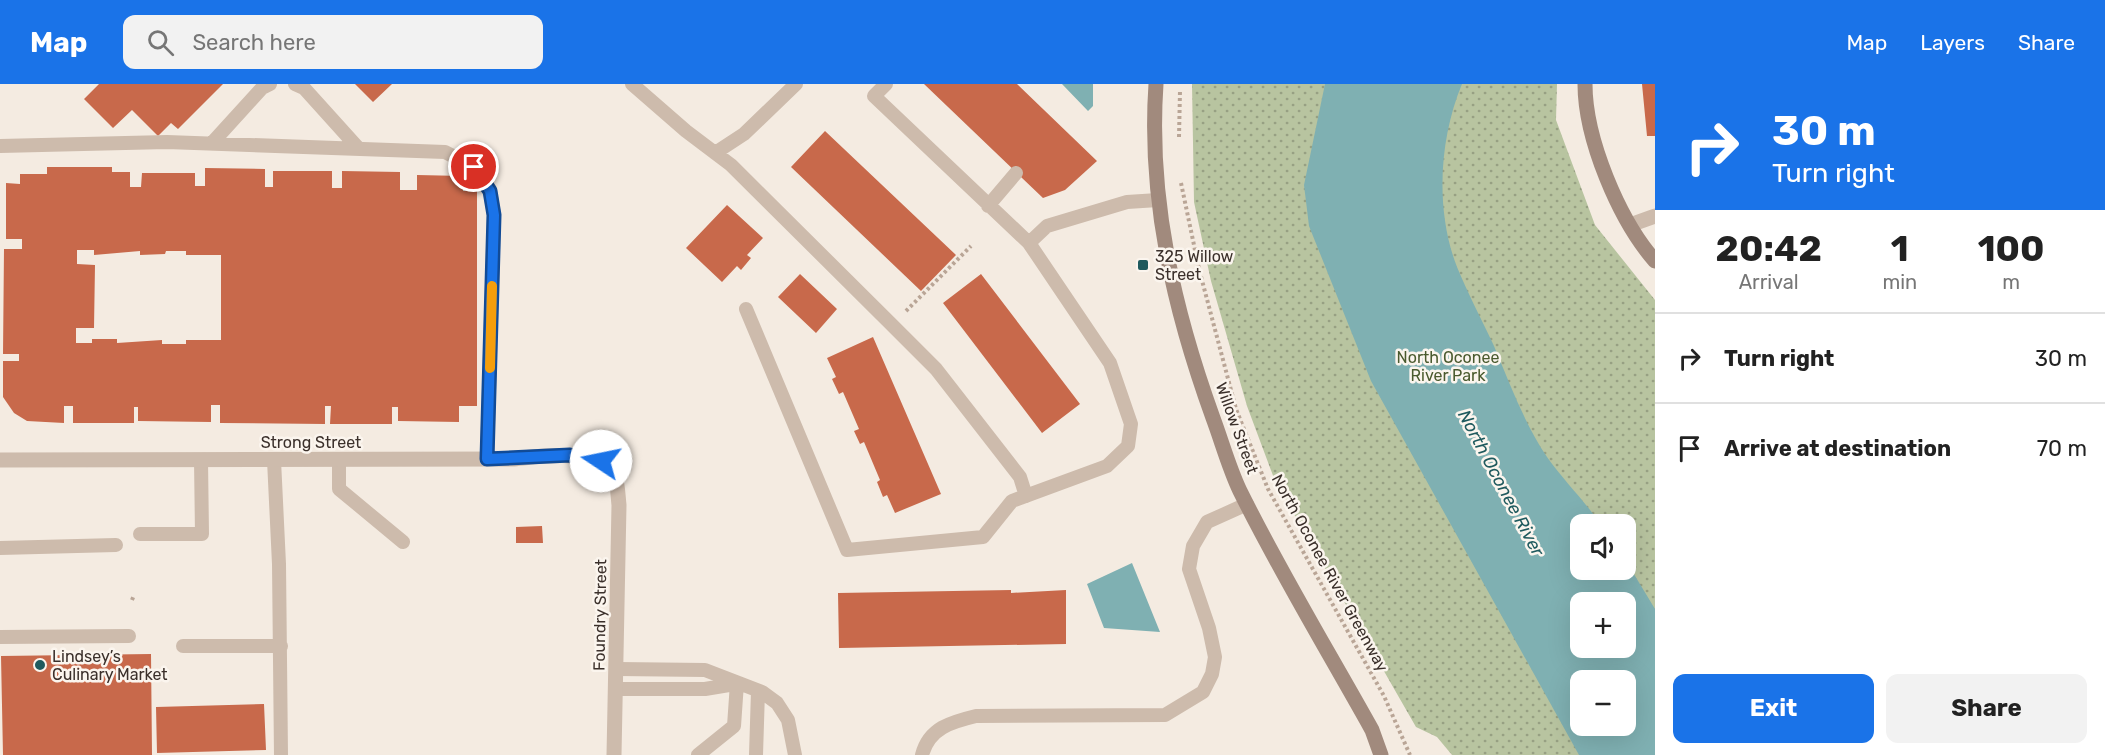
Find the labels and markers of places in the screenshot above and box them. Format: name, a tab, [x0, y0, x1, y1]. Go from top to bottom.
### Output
pin	[448, 141, 499, 192]
place label: 325 Willow Street	[1155, 247, 1234, 284]
marker: 325 Willow Street	[1136, 258, 1150, 272]
place label: Lindsey’s Culinary Market	[52, 647, 168, 684]
marker: Lindsey’s Culinary Market	[33, 658, 47, 672]

